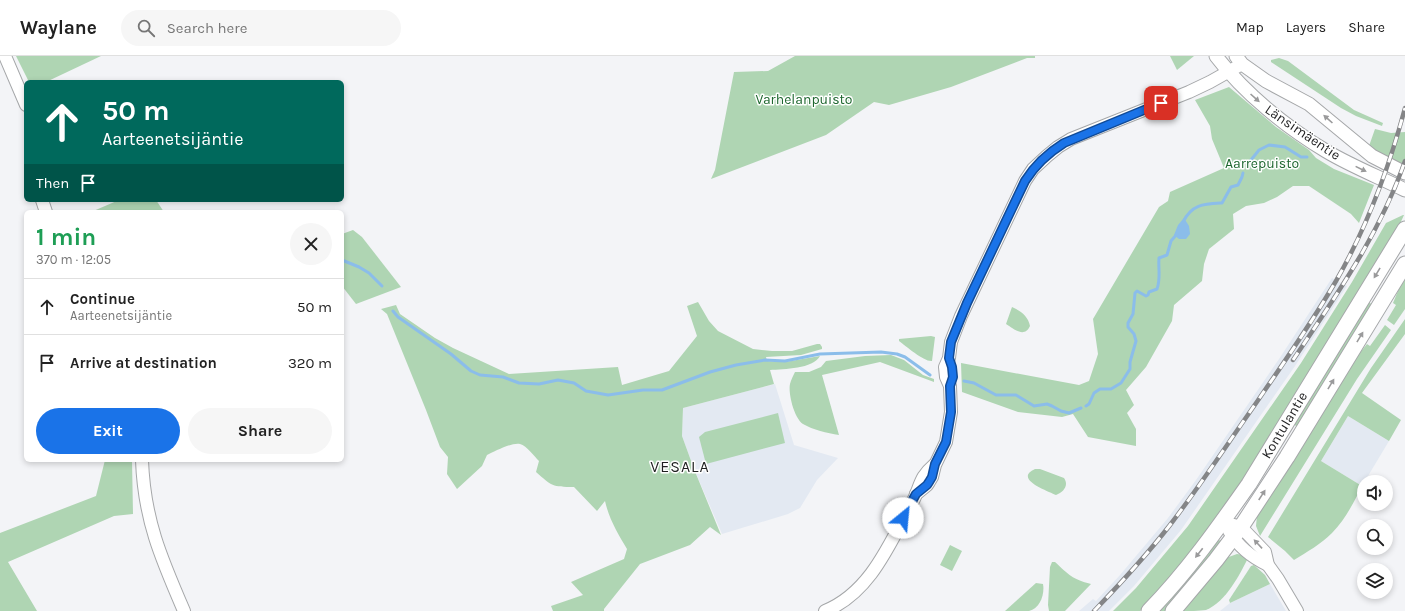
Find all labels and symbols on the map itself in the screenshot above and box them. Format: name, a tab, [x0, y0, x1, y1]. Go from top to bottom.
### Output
pin	[1144, 86, 1178, 120]
park label: Varhelanpuisto	[755, 91, 853, 108]
one-way arrow	[1250, 94, 1260, 103]
street label: Länsimäentie	[1262, 101, 1344, 164]
one-way arrow	[1323, 115, 1332, 124]
park label: Aarrepuisto	[1225, 155, 1299, 172]
one-way arrow	[1356, 166, 1367, 172]
one-way arrow	[1374, 267, 1381, 279]
one-way arrow	[1356, 331, 1363, 343]
one-way arrow	[1327, 379, 1335, 389]
street label: Kontulantie	[1258, 389, 1311, 462]
district label: VESALA	[650, 457, 710, 476]
one-way arrow	[1258, 489, 1266, 500]
position arrow	[882, 497, 924, 539]
one-way arrow	[1254, 540, 1263, 549]
one-way arrow	[1195, 547, 1203, 558]

